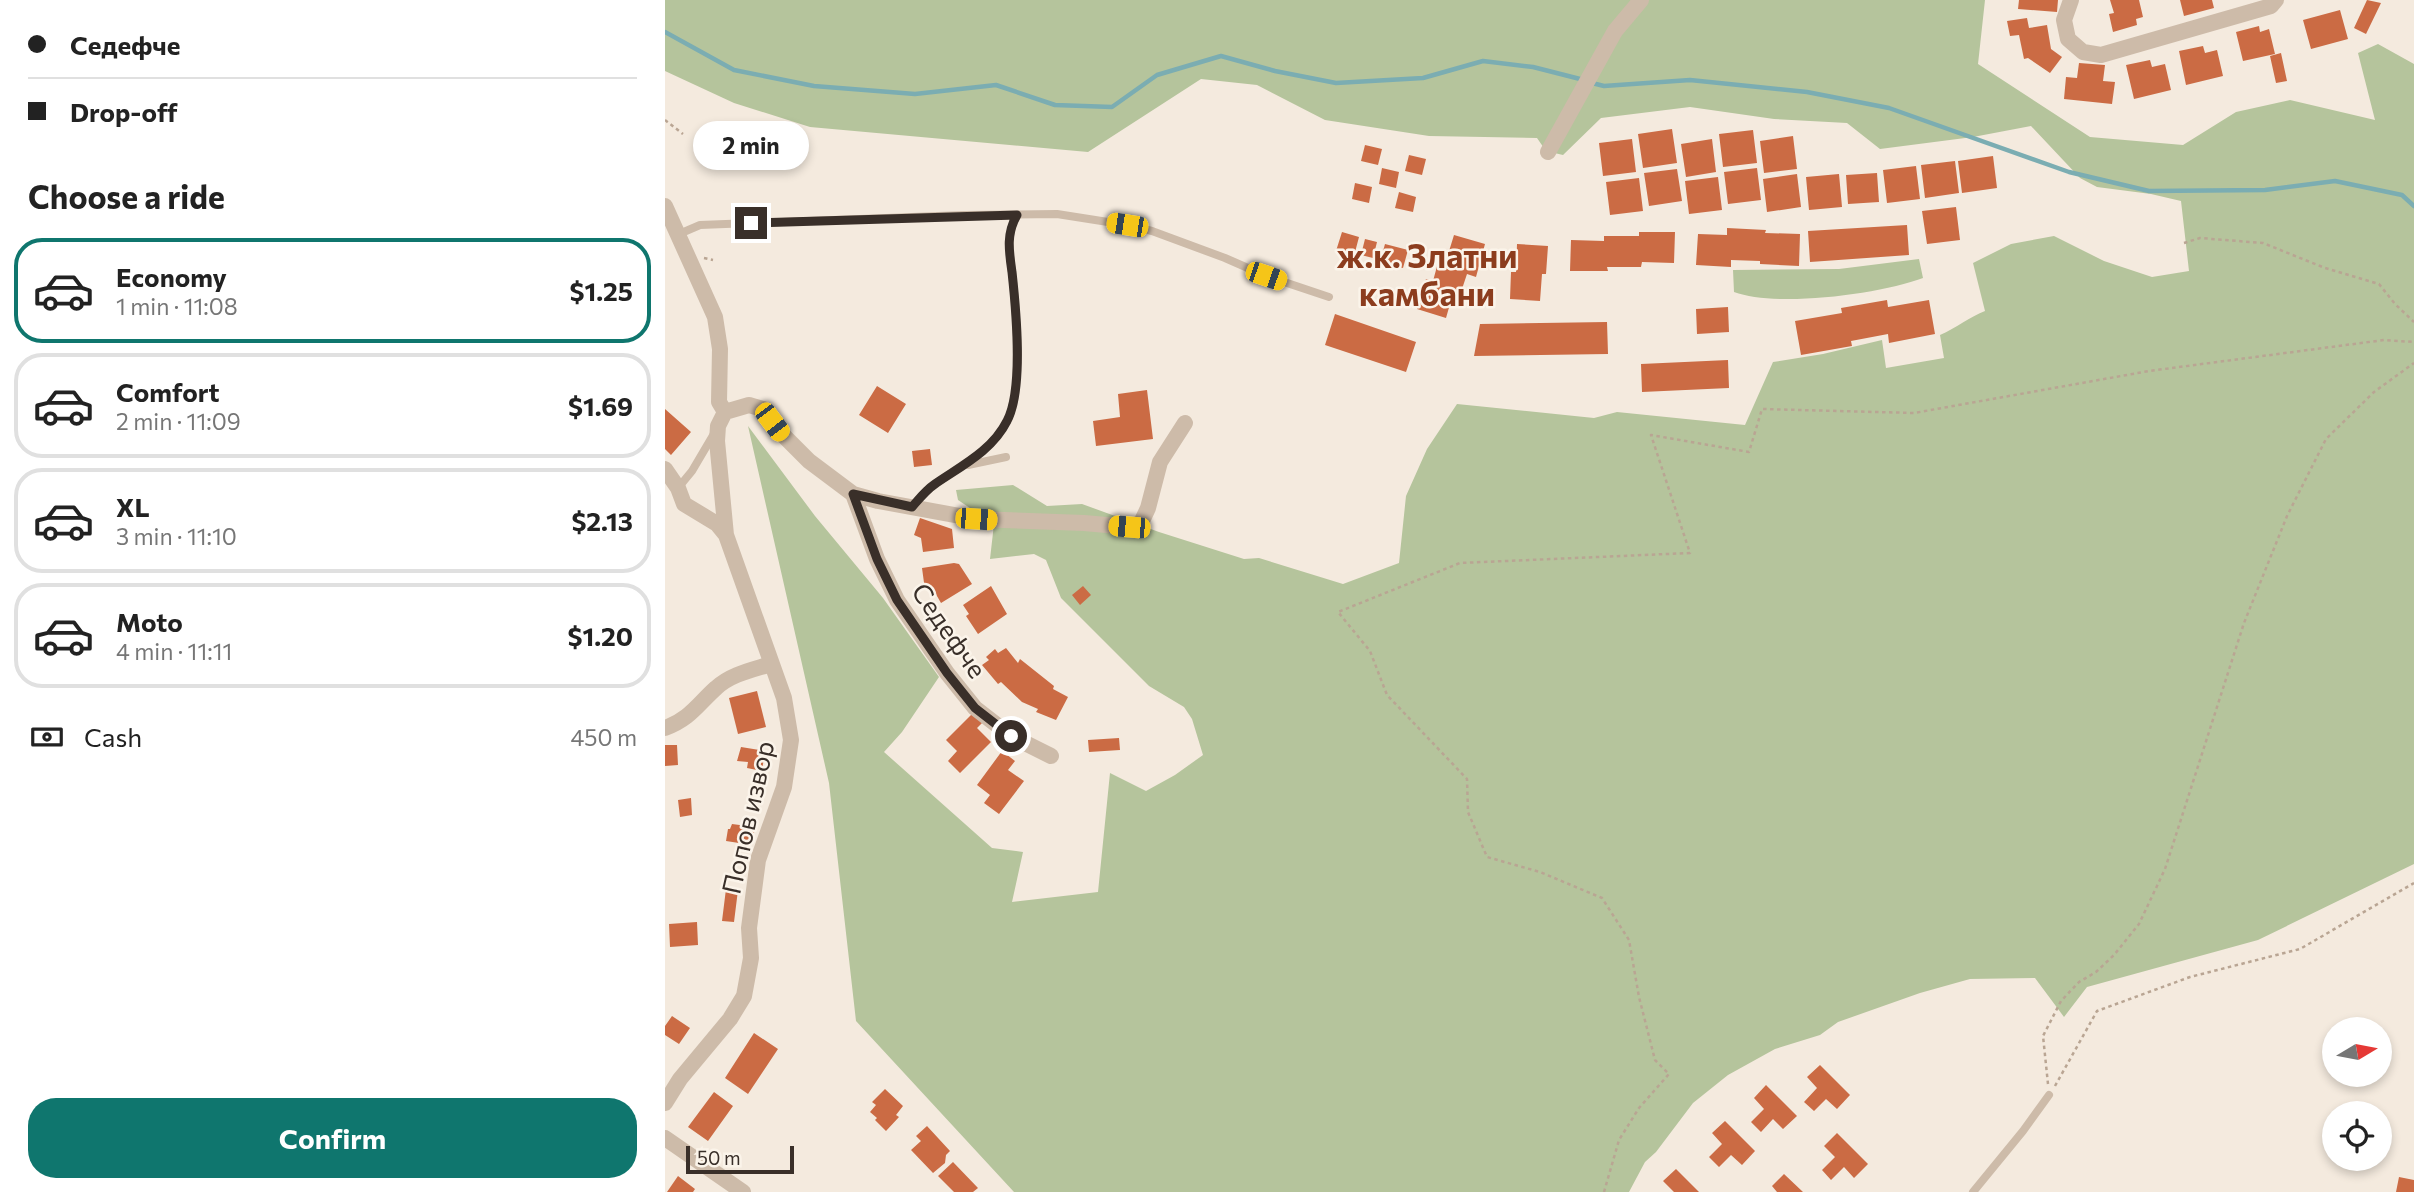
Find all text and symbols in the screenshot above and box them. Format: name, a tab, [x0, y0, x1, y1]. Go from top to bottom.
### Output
text: Седефче	[70, 29, 180, 60]
text: Drop-off	[70, 96, 177, 127]
callout: 2 min	[693, 122, 809, 170]
text: 2 min	[722, 131, 780, 159]
text: Choose a ride	[28, 176, 225, 216]
route end	[735, 207, 767, 239]
car	[1105, 211, 1150, 239]
district label: ж.к. Златни камбани	[1336, 234, 1518, 313]
icon: car	[32, 259, 95, 322]
car	[1243, 259, 1290, 293]
text: Economy	[116, 261, 227, 292]
text: $1.25	[569, 275, 633, 306]
text: 1 min · 11:08	[116, 292, 238, 320]
icon: car	[32, 374, 95, 437]
text: Comfort	[116, 376, 219, 407]
text: $1.69	[568, 390, 633, 421]
car	[751, 399, 794, 445]
text: 2 min · 11:09	[116, 407, 241, 435]
icon: car	[32, 489, 95, 552]
text: XL	[116, 491, 150, 522]
text: $2.13	[571, 505, 633, 536]
car	[955, 507, 998, 531]
car	[1108, 515, 1151, 539]
text: 3 min · 11:10	[116, 522, 237, 550]
street label: Седефче	[906, 577, 994, 683]
icon: car	[32, 604, 95, 667]
text: Moto	[116, 606, 183, 637]
text: $1.20	[568, 620, 633, 651]
text: 4 min · 11:11	[116, 637, 232, 665]
icon: cash	[28, 718, 66, 756]
route start	[995, 720, 1027, 752]
text: Cash	[84, 721, 142, 752]
text: 450 m	[571, 723, 637, 751]
street label: Попов извор	[714, 737, 780, 897]
north arrow	[2322, 1017, 2392, 1087]
map controls	[2322, 1017, 2392, 1171]
button: Confirm	[28, 1098, 637, 1178]
button: locate	[2322, 1101, 2392, 1171]
scale bar	[686, 1143, 795, 1175]
text: 50 m	[697, 1146, 741, 1169]

